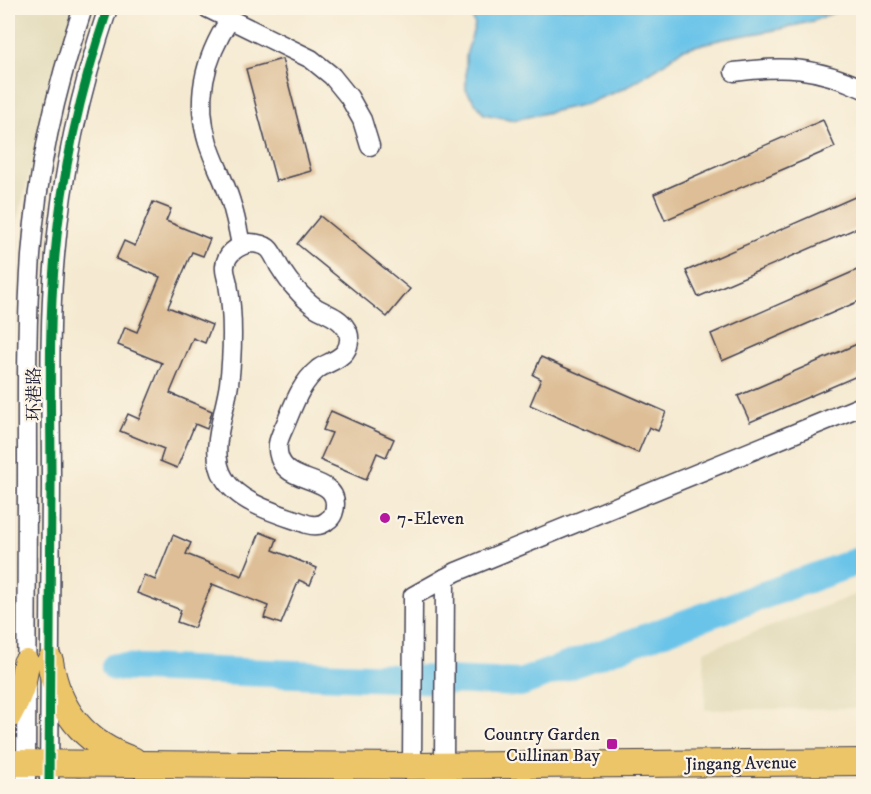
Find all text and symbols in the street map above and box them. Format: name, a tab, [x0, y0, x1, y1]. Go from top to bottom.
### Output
street label: 环港路	[24, 367, 46, 421]
place label: 7-Eleven	[397, 508, 465, 530]
marker: 7-Eleven	[378, 511, 392, 525]
place label: Country Garden Cullinan Bay	[484, 724, 601, 767]
marker: Country Garden Cullinan Bay	[605, 737, 619, 751]
street label: Jingang Avenue	[683, 752, 797, 776]

